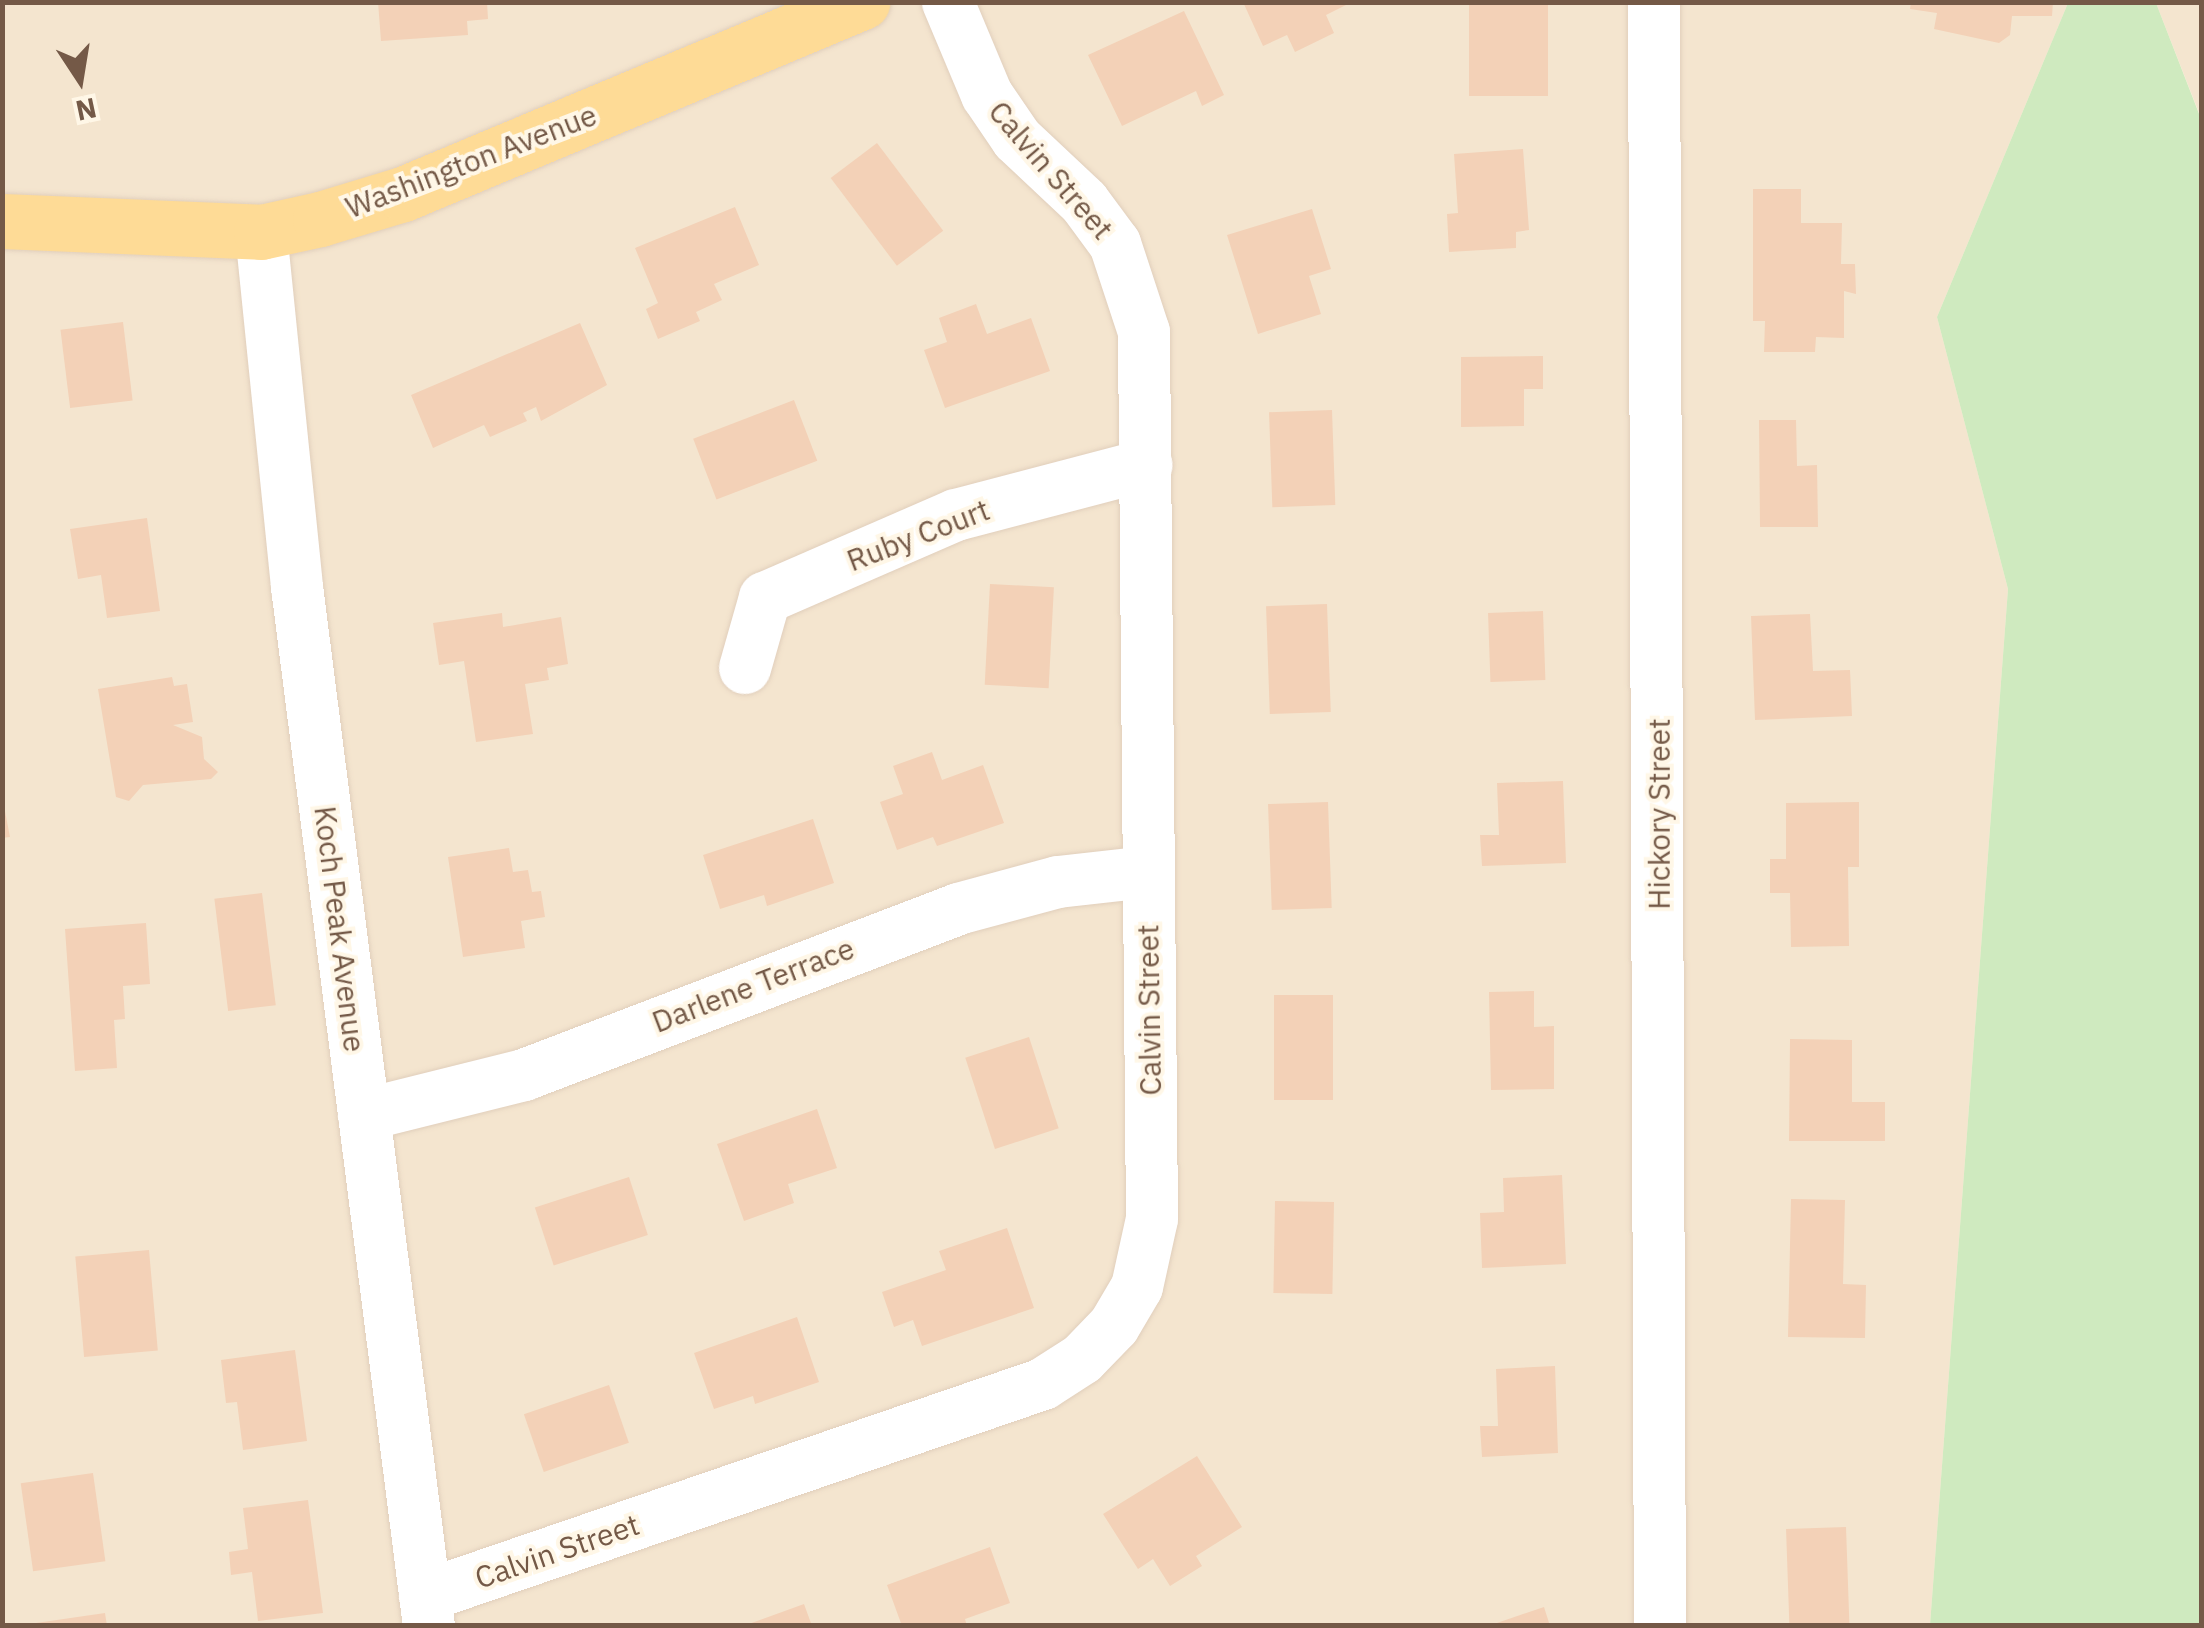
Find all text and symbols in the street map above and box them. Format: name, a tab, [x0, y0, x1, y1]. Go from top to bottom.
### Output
north arrow	[30, 30, 130, 130]
text: N	[73, 90, 100, 130]
street label: Calvin Street	[981, 94, 1121, 246]
street label: Washington Avenue	[340, 97, 602, 225]
street label: Ruby Court	[842, 491, 994, 579]
street label: Hickory Street	[1641, 718, 1677, 910]
street label: Koch Peak Avenue	[307, 804, 373, 1054]
street label: Calvin Street	[1130, 924, 1168, 1096]
street label: Darlene Terrace	[647, 930, 859, 1040]
street label: Calvin Street	[470, 1506, 644, 1596]

